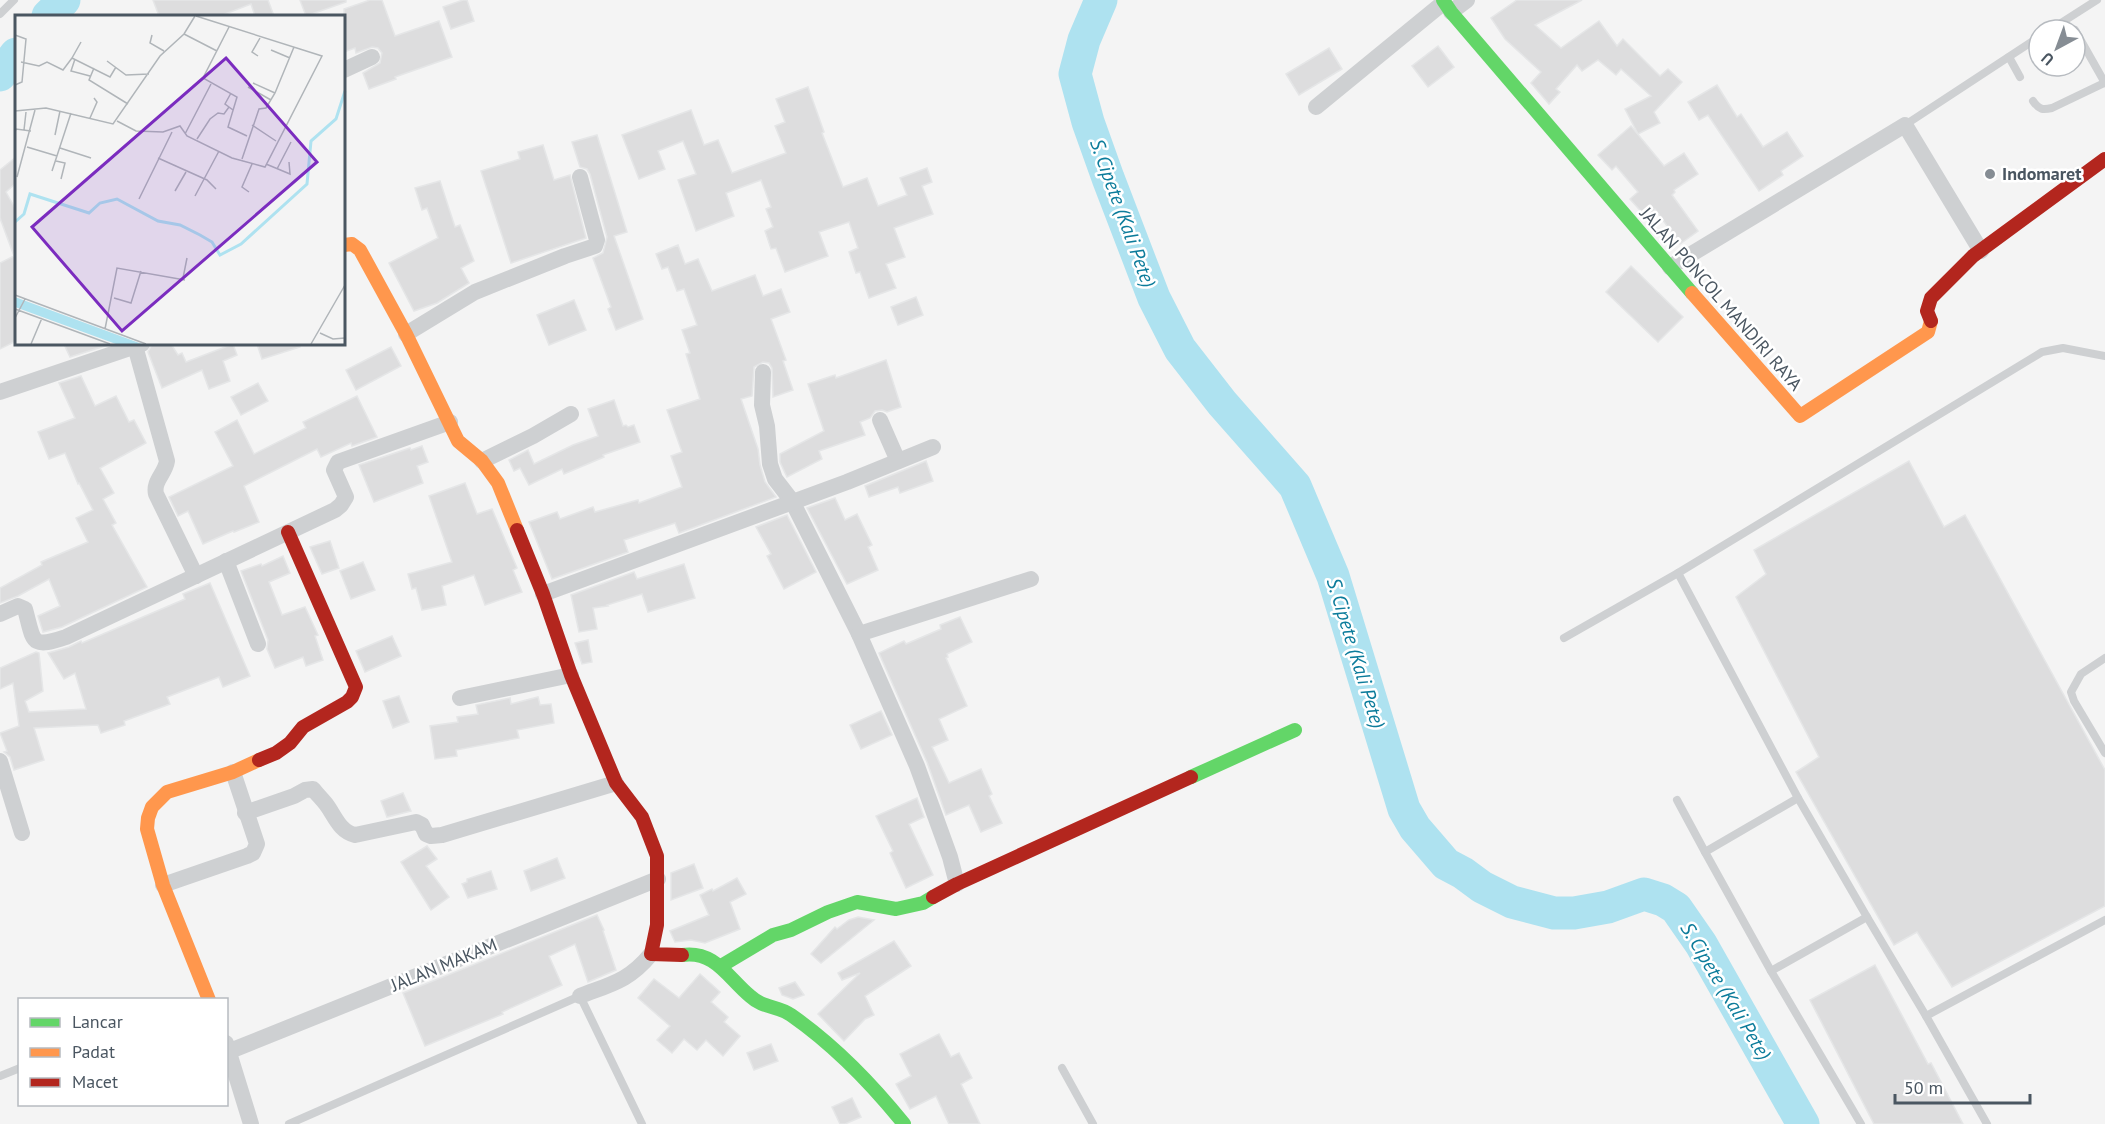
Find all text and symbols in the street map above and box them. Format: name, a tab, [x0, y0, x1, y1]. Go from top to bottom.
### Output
inset map	[15, 15, 345, 345]
north arrow	[2027, 18, 2087, 78]
text: U	[2037, 48, 2058, 70]
water label: S. Cipete (Kali Pete)	[1084, 135, 1162, 291]
place label: Indomaret	[2002, 162, 2082, 185]
marker: Indomaret	[1983, 167, 1997, 181]
street label: JALAN PONCOL MANDIRI RAYA	[1635, 201, 1808, 396]
water label: S. Cipete (Kali Pete)	[1321, 574, 1391, 732]
water label: S. Cipete (Kali Pete)	[1675, 917, 1777, 1065]
street label: JALAN MAKAM	[386, 933, 500, 997]
legend	[18, 998, 228, 1106]
text: Lancar	[72, 1010, 123, 1033]
text: Padat	[72, 1040, 115, 1063]
scale bar	[1895, 1067, 2030, 1105]
text: Macet	[72, 1070, 118, 1093]
text: 50 m	[1904, 1076, 1943, 1099]

